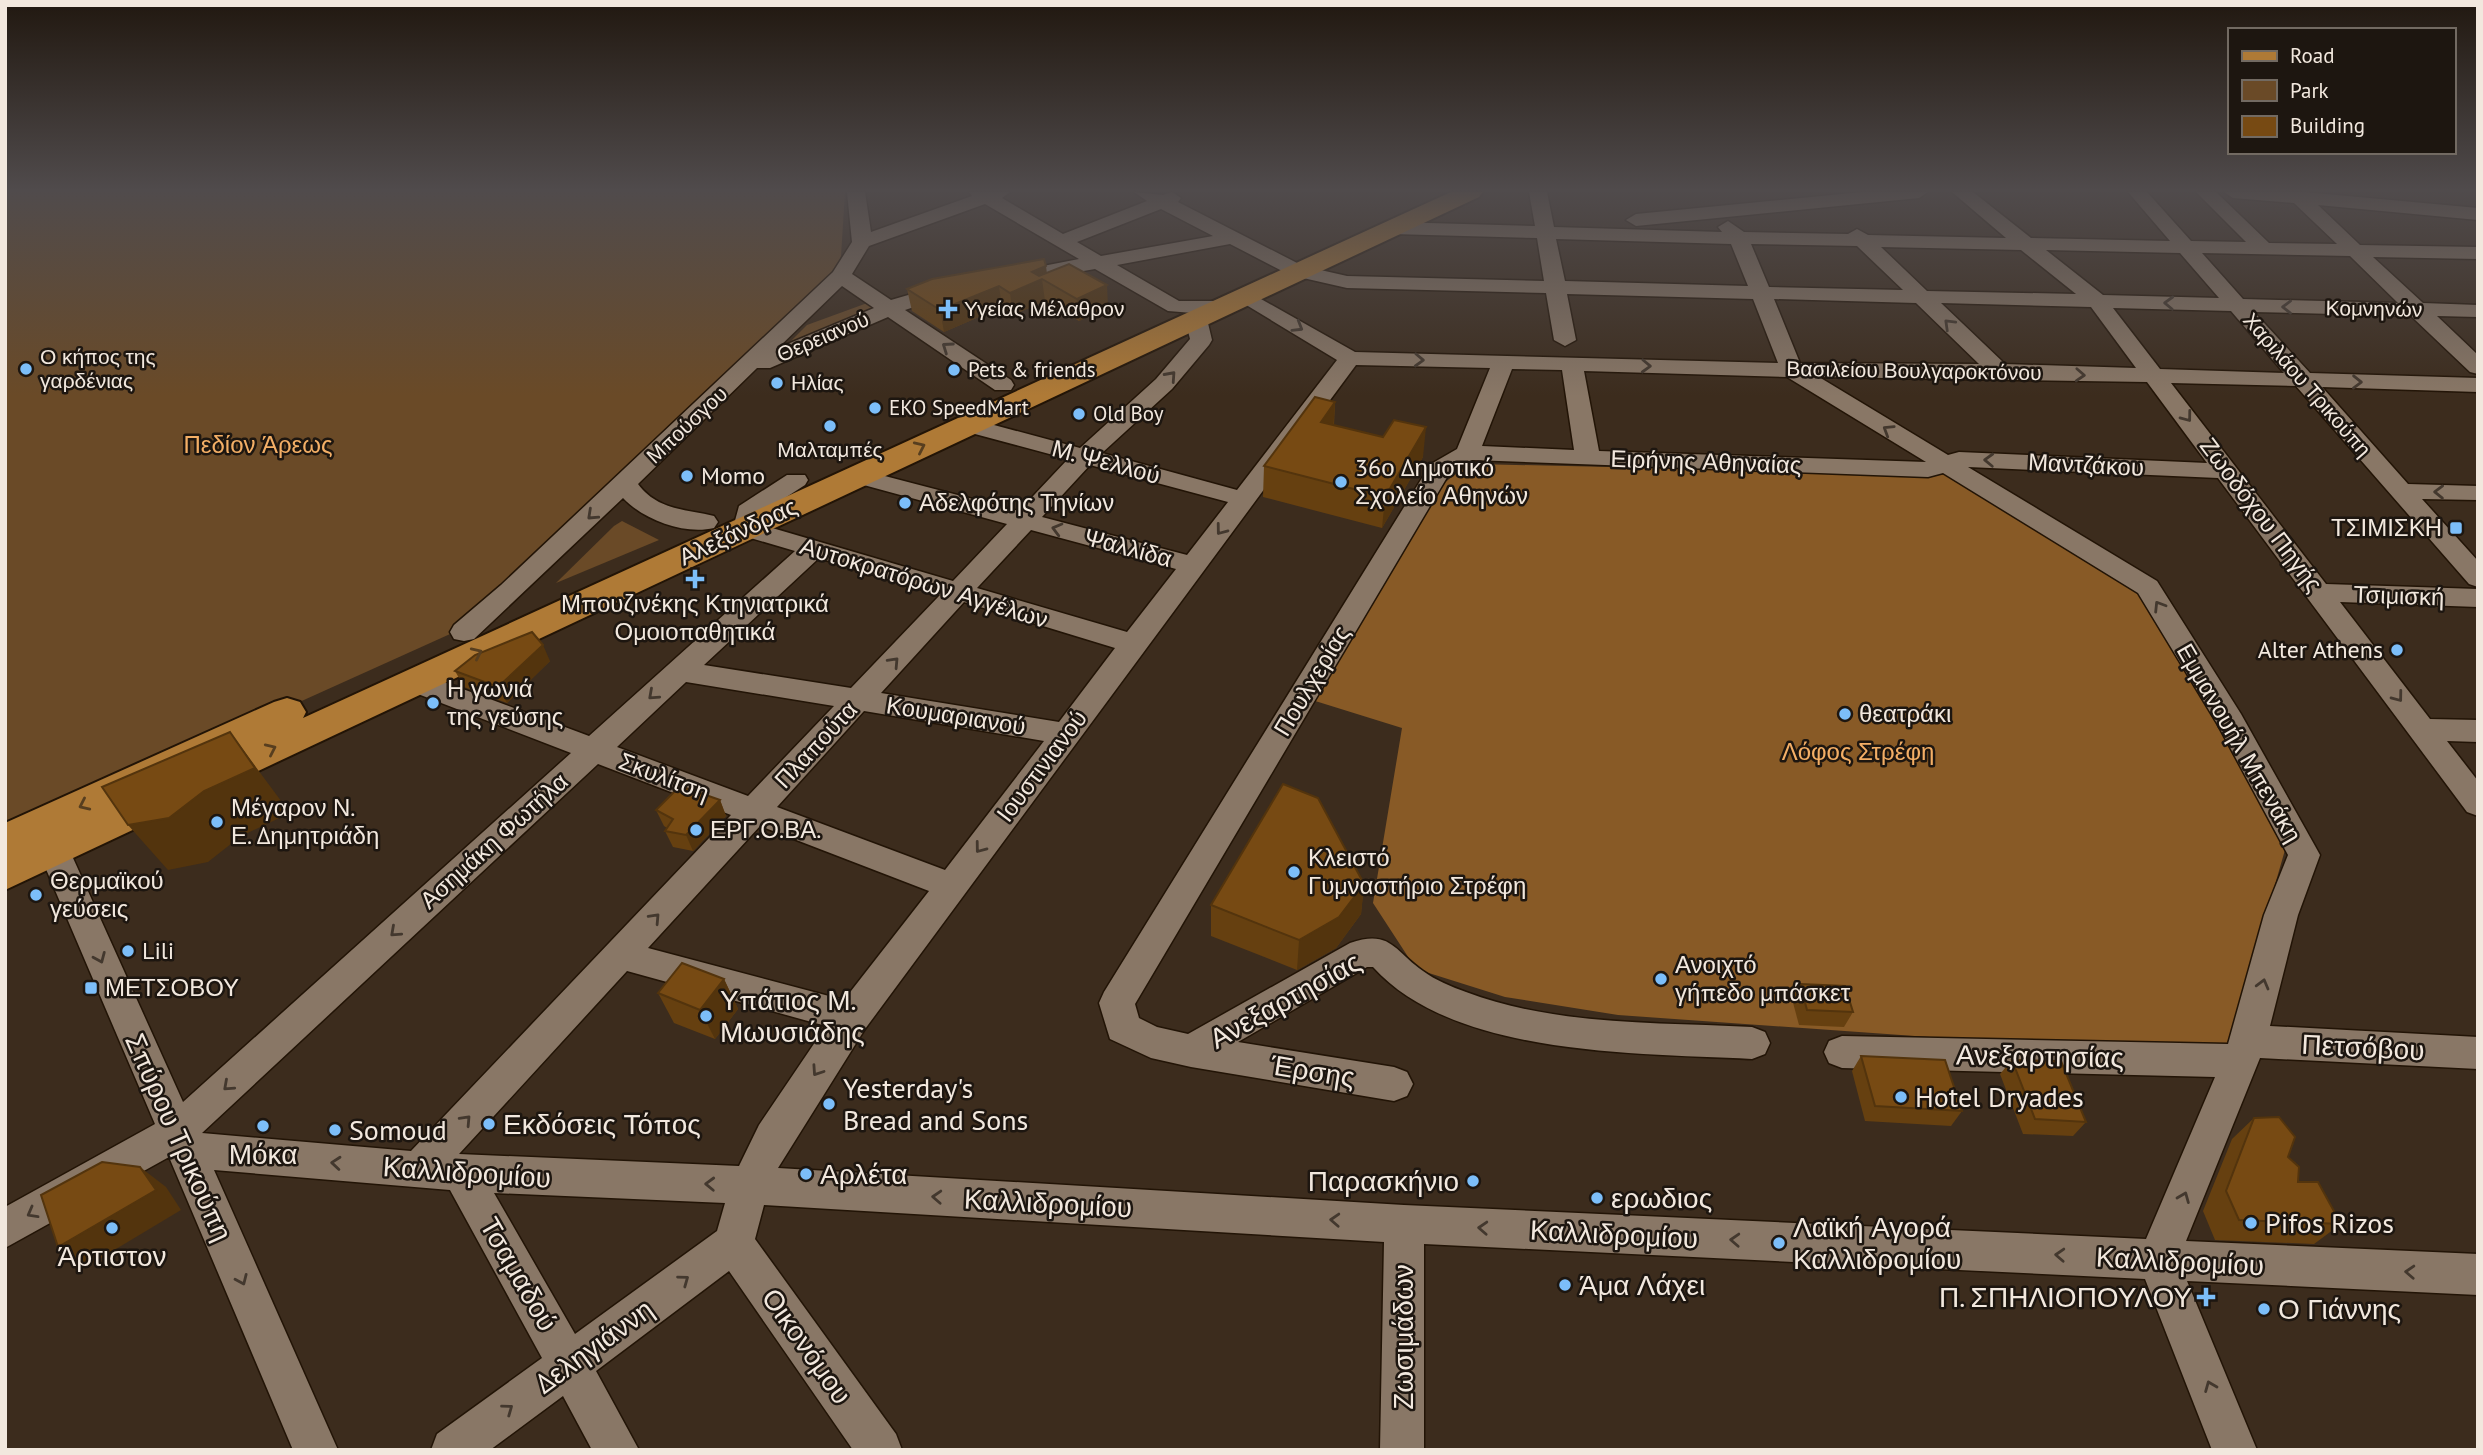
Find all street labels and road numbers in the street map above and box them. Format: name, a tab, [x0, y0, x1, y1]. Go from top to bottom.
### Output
street label: Κομνηνών	[2325, 294, 2423, 323]
street label: Θερειανού	[773, 305, 873, 368]
street label: Χαριλάου Τρικούπη	[2237, 307, 2377, 462]
street label: Βασιλείου Βουλγαροκτόνου	[1786, 355, 2042, 386]
street label: Μπούσγου	[640, 380, 733, 469]
street label: Ζωοδόχου Πηγής	[2193, 431, 2330, 598]
street label: Μ. Ψελλού	[1049, 432, 1164, 491]
street label: Ειρήνης Αθηναίας	[1610, 443, 1802, 480]
street label: Μαντζάκου	[2027, 446, 2145, 483]
street label: Αλεξάνδρας	[674, 491, 802, 572]
street label: Ψαλλίδα	[1081, 521, 1176, 574]
street label: Αυτοκρατόρων Αγγέλων	[797, 530, 1052, 635]
street label: Τσιμισκή	[2353, 578, 2445, 613]
street label: Πουλχερίας	[1266, 620, 1357, 742]
street label: Εμμανουήλ Μπενάκη	[2170, 638, 2309, 848]
street label: Κουμαριανού	[884, 689, 1028, 742]
street label: Πλαπούτα	[767, 694, 864, 795]
street label: Ιουστινιανού	[989, 703, 1094, 828]
street label: Σκυλίτση	[614, 745, 714, 808]
street label: Ασημάκη Φωτήλα	[413, 766, 574, 915]
street label: Ανεξαρτησίας	[1202, 943, 1367, 1056]
street label: Πετσόβου	[2301, 1025, 2426, 1068]
street label: Σπύρου Τρικούπη	[117, 1027, 242, 1246]
street label: Ανεξαρτησίας	[1956, 1036, 2124, 1075]
street label: Έρσης	[1268, 1045, 1358, 1095]
street label: Καλλιδρομίου	[382, 1147, 552, 1196]
street label: Καλλιδρομίου	[963, 1180, 1133, 1225]
street label: Τσαμαδού	[472, 1210, 567, 1337]
street label: Καλλιδρομίου	[1529, 1211, 1699, 1256]
street label: Καλλιδρομίου	[2095, 1238, 2265, 1283]
street label: Ζωσιμάδων	[1384, 1264, 1421, 1410]
street label: Οικονόμου	[754, 1281, 861, 1411]
street label: Δεληγιάννη	[527, 1290, 660, 1401]

